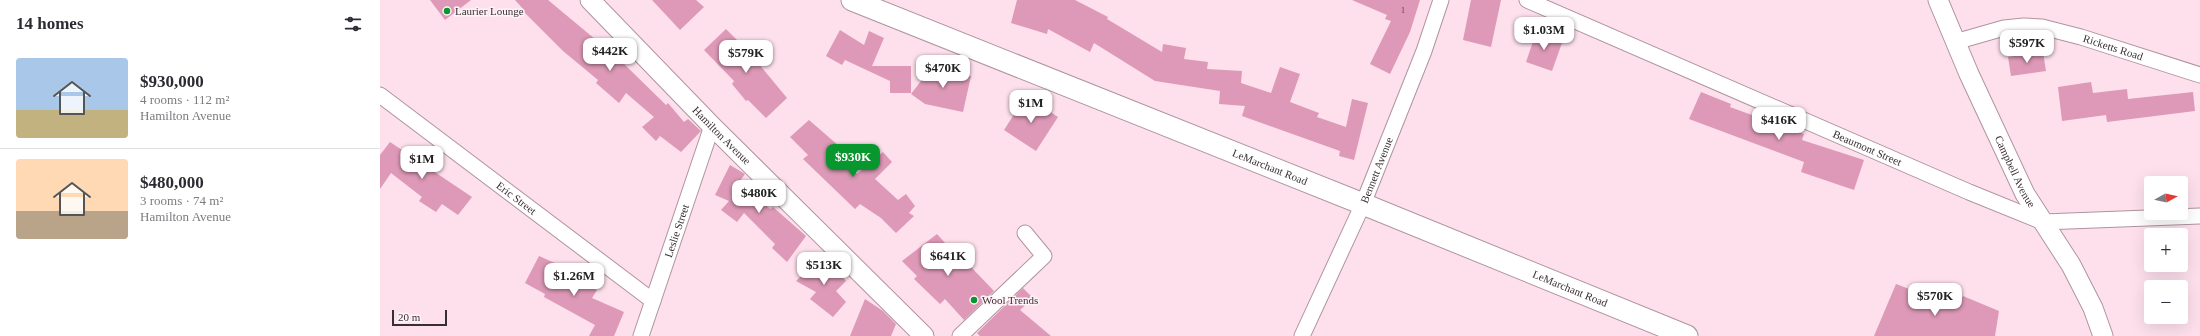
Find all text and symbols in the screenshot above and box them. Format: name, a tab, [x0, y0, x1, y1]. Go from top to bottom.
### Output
place label: Laurier Lounge	[455, 5, 524, 17]
house number: 1	[1401, 5, 1405, 15]
marker: Laurier Lounge	[442, 6, 452, 16]
icon: filters	[342, 13, 364, 35]
text: 14 homes	[16, 14, 84, 33]
pin: $1.03M	[1511, 17, 1577, 51]
text: $1.03M	[1523, 22, 1565, 37]
pin: $597K	[1999, 30, 2055, 64]
street label: Ricketts Road	[2082, 32, 2145, 63]
text: $597K	[2009, 35, 2045, 50]
pin: $442K	[582, 38, 638, 72]
pin: $579K	[718, 40, 774, 74]
text: $442K	[592, 43, 628, 58]
text: $579K	[728, 45, 764, 60]
pin: $470K	[915, 55, 971, 89]
text: $470K	[925, 60, 961, 75]
text: $930,000	[140, 72, 204, 91]
icon: home	[48, 74, 96, 122]
pin: $1M	[1012, 90, 1050, 124]
text: 4 rooms · 112 m²	[140, 92, 229, 107]
text: $1M	[1018, 95, 1044, 110]
street label: Hamilton Avenue	[690, 104, 753, 167]
pin: $416K	[1751, 107, 1807, 141]
text: Hamilton Avenue	[140, 108, 231, 123]
text: $416K	[1761, 112, 1797, 127]
street label: Beaumont Street	[1831, 128, 1903, 168]
street label: Campbell Avenue	[1993, 134, 2038, 210]
street label: Bennett Avenue	[1358, 135, 1395, 205]
pin: $930K	[825, 144, 881, 178]
pin: $1M	[403, 146, 441, 180]
street label: LeMarchant Road	[1231, 146, 1310, 187]
text: $930K	[835, 149, 871, 164]
text: $1M	[409, 151, 435, 166]
text: $480,000	[140, 173, 204, 192]
icon: home	[48, 175, 96, 223]
north arrow	[2144, 176, 2188, 220]
map controls	[2144, 176, 2188, 324]
street label: Eric Street	[494, 179, 539, 217]
pin: $480K	[731, 180, 787, 214]
text: $480K	[741, 185, 777, 200]
text: 3 rooms · 74 m²	[140, 193, 223, 208]
street label: Leslie Street	[662, 203, 691, 259]
text: Hamilton Avenue	[140, 209, 231, 224]
button: +	[2144, 228, 2188, 272]
pin: $641K	[920, 243, 976, 277]
text: $641K	[930, 248, 966, 263]
pin: $513K	[796, 252, 852, 286]
text: $513K	[806, 257, 842, 272]
pin: $1.26M	[541, 263, 607, 297]
text: $1.26M	[553, 268, 595, 283]
street label: LeMarchant Road	[1531, 268, 1610, 309]
button: −	[2144, 280, 2188, 324]
pin: $570K	[1907, 283, 1963, 317]
text: $570K	[1917, 288, 1953, 303]
place label: Wool Trends	[982, 294, 1038, 306]
marker: Wool Trends	[969, 295, 979, 305]
scale bar	[392, 308, 447, 327]
text: 20 m	[398, 311, 420, 323]

